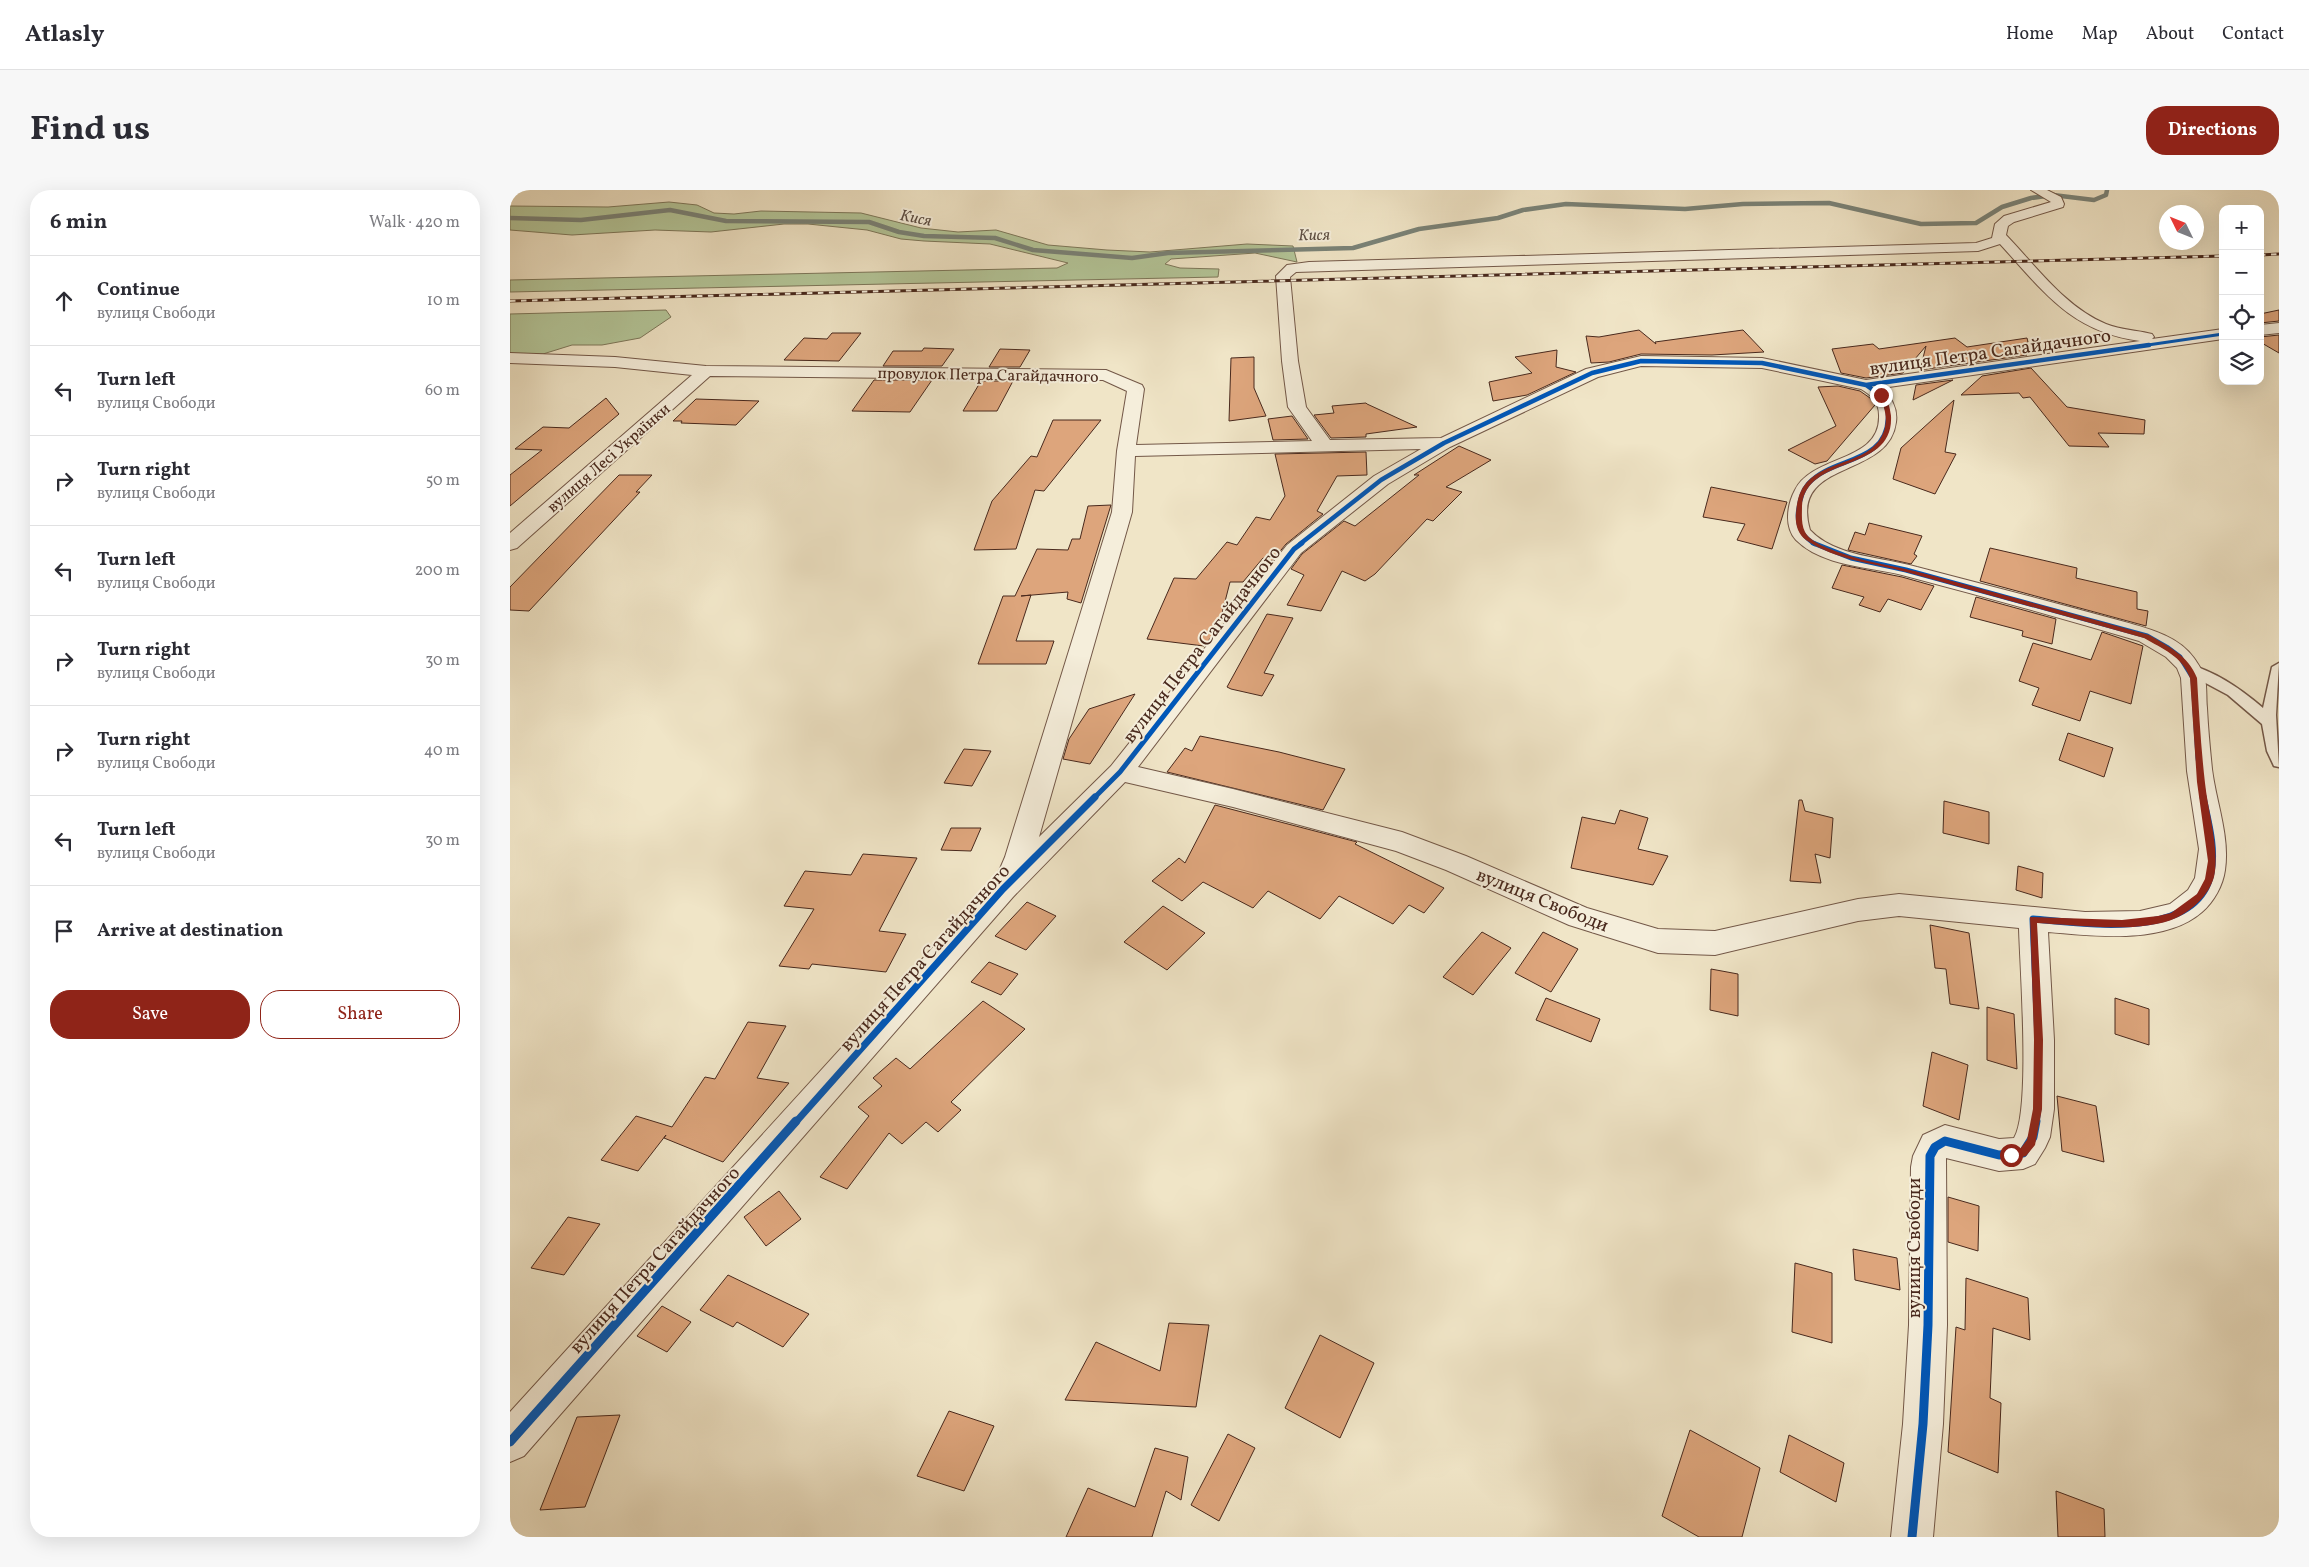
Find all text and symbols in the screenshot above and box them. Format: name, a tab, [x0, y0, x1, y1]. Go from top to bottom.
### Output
text: Atlasly	[25, 18, 104, 52]
text: Home	[2006, 22, 2054, 47]
text: Map	[2082, 22, 2118, 47]
text: About	[2146, 22, 2194, 47]
text: Contact	[2222, 22, 2284, 47]
text: Find us	[30, 106, 150, 154]
button: Directions	[2146, 106, 2279, 155]
water label: Кися	[898, 205, 933, 233]
north arrow	[2159, 205, 2204, 250]
map controls	[2219, 205, 2264, 385]
button: +	[2219, 205, 2264, 250]
text: 6 min	[50, 208, 107, 237]
text: Walk · 420 m	[369, 212, 460, 234]
water label: Кися	[1298, 225, 1330, 247]
button: −	[2219, 250, 2264, 295]
text: Continue	[97, 277, 180, 303]
icon: ahead	[50, 287, 78, 315]
text: 10 m	[427, 290, 460, 312]
button: locate	[2219, 295, 2264, 340]
text: вулиця Свободи	[97, 303, 215, 325]
street label: вулиця Петра Сагайдачного	[1868, 323, 2113, 383]
button: layers	[2219, 340, 2264, 385]
street label: провулок Петра Сагайдачного	[877, 363, 1099, 389]
text: Turn left	[97, 367, 176, 393]
icon: left	[50, 377, 78, 405]
text: 60 m	[425, 380, 460, 402]
route end	[1870, 384, 1893, 407]
text: вулиця Свободи	[97, 393, 215, 415]
street label: вулиця Лесі Українки	[543, 399, 676, 518]
text: Turn right	[97, 457, 190, 483]
icon: right	[50, 467, 78, 495]
text: 50 m	[426, 470, 460, 492]
text: вулиця Свободи	[97, 483, 215, 505]
street label: вулиця Петра Сагайдачного	[1117, 541, 1288, 749]
text: Turn left	[97, 547, 176, 573]
icon: left	[50, 557, 78, 585]
text: 200 m	[415, 560, 460, 582]
text: вулиця Свободи	[97, 573, 215, 595]
text: Turn right	[97, 637, 190, 663]
icon: right	[50, 647, 78, 675]
text: 30 m	[425, 650, 460, 672]
text: вулиця Свободи	[97, 663, 215, 685]
text: Turn right	[97, 727, 190, 753]
icon: right	[50, 737, 78, 765]
text: 40 m	[424, 740, 460, 762]
text: вулиця Свободи	[97, 753, 215, 775]
text: Turn left	[97, 817, 176, 843]
icon: left	[50, 827, 78, 855]
text: 30 m	[425, 830, 460, 852]
text: вулиця Свободи	[97, 843, 215, 865]
street label: вулиця Петра Сагайдачного	[834, 859, 1017, 1057]
street label: вулиця Свободи	[1472, 862, 1612, 939]
icon: arrive	[50, 917, 78, 945]
text: Arrive at destination	[97, 918, 283, 944]
button: Save	[50, 990, 250, 1039]
button: Share	[260, 990, 460, 1039]
route start	[2000, 1144, 2023, 1167]
street label: вулиця Петра Сагайдачного	[564, 1161, 747, 1359]
street label: вулиця Свободи	[1902, 1178, 1928, 1318]

